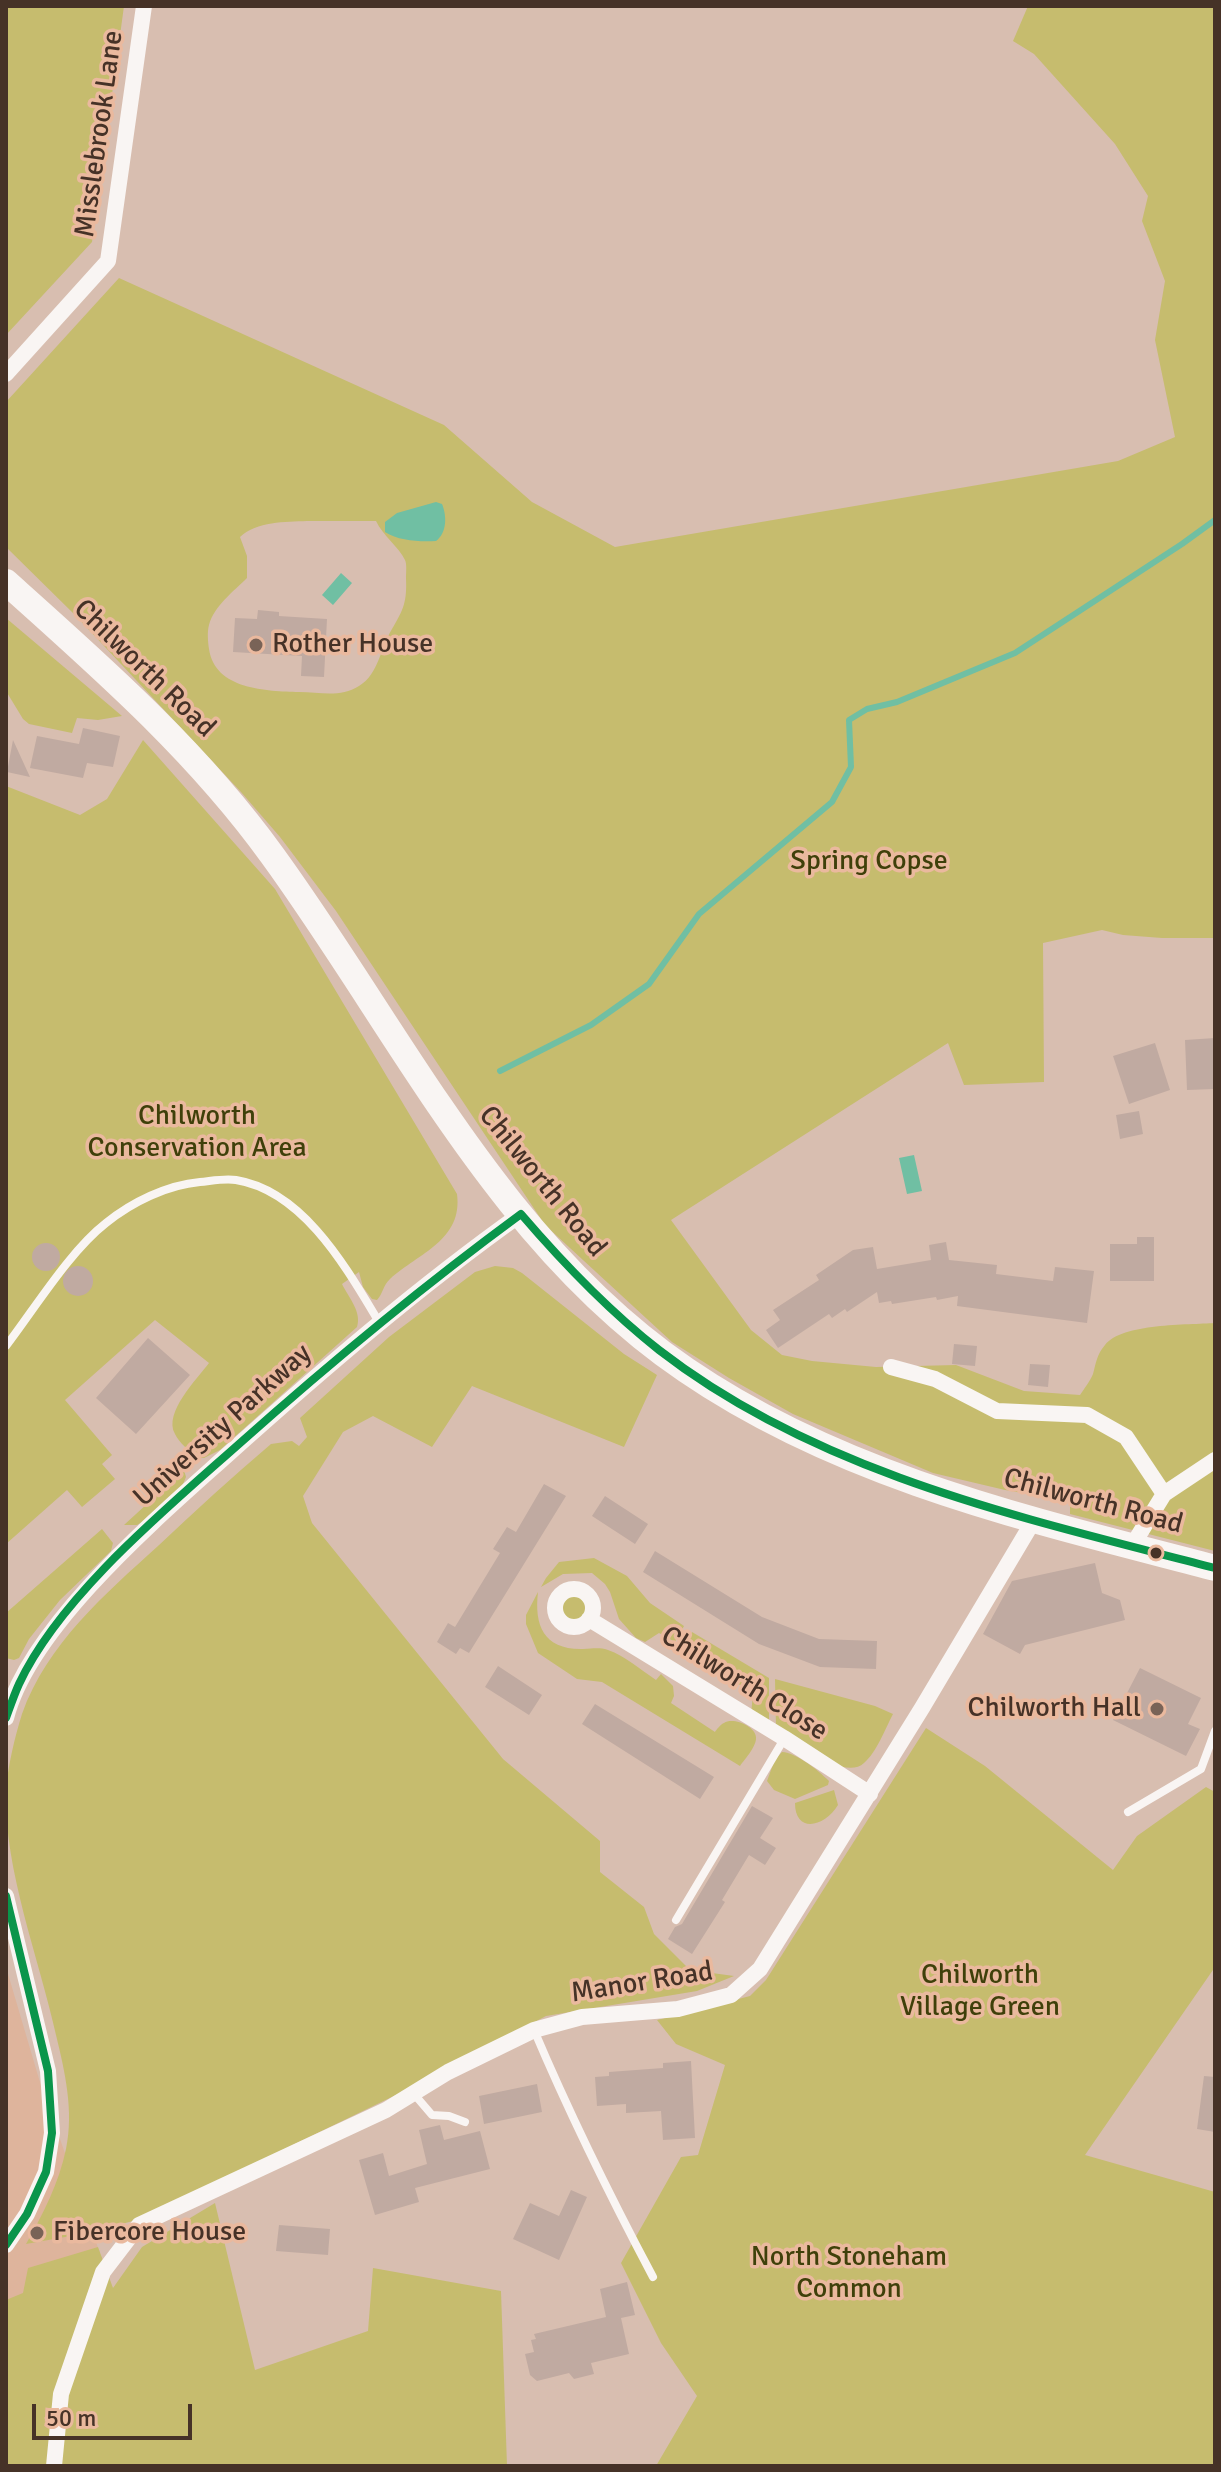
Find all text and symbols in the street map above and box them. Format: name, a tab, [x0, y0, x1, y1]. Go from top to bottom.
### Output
street label: Misslebrook Lane	[69, 29, 131, 239]
street label: Chilworth Road	[66, 593, 222, 745]
place label: Rother House	[272, 628, 433, 662]
marker: Rother House	[247, 636, 265, 654]
park label: Spring Copse	[790, 845, 948, 879]
park label: Chilworth Conservation Area	[87, 1100, 307, 1166]
street label: Chilworth Road	[471, 1100, 613, 1264]
street label: University Parkway	[127, 1337, 319, 1515]
street label: Chilworth Road	[1000, 1462, 1186, 1542]
unlabelled marker	[1148, 1545, 1164, 1561]
street label: Chilworth Close	[655, 1619, 833, 1749]
place label: Chilworth Hall	[968, 1692, 1141, 1726]
marker: Chilworth Hall	[1148, 1700, 1166, 1718]
street label: Manor Road	[569, 1955, 715, 2011]
park label: Chilworth Village Green	[900, 1959, 1060, 2025]
place label: Fibercore House	[53, 2216, 246, 2250]
marker: Fibercore House	[28, 2224, 46, 2242]
park label: North Stoneham Common	[751, 2241, 947, 2307]
scale bar	[36, 2388, 196, 2438]
text: 50 m	[46, 2403, 96, 2433]

